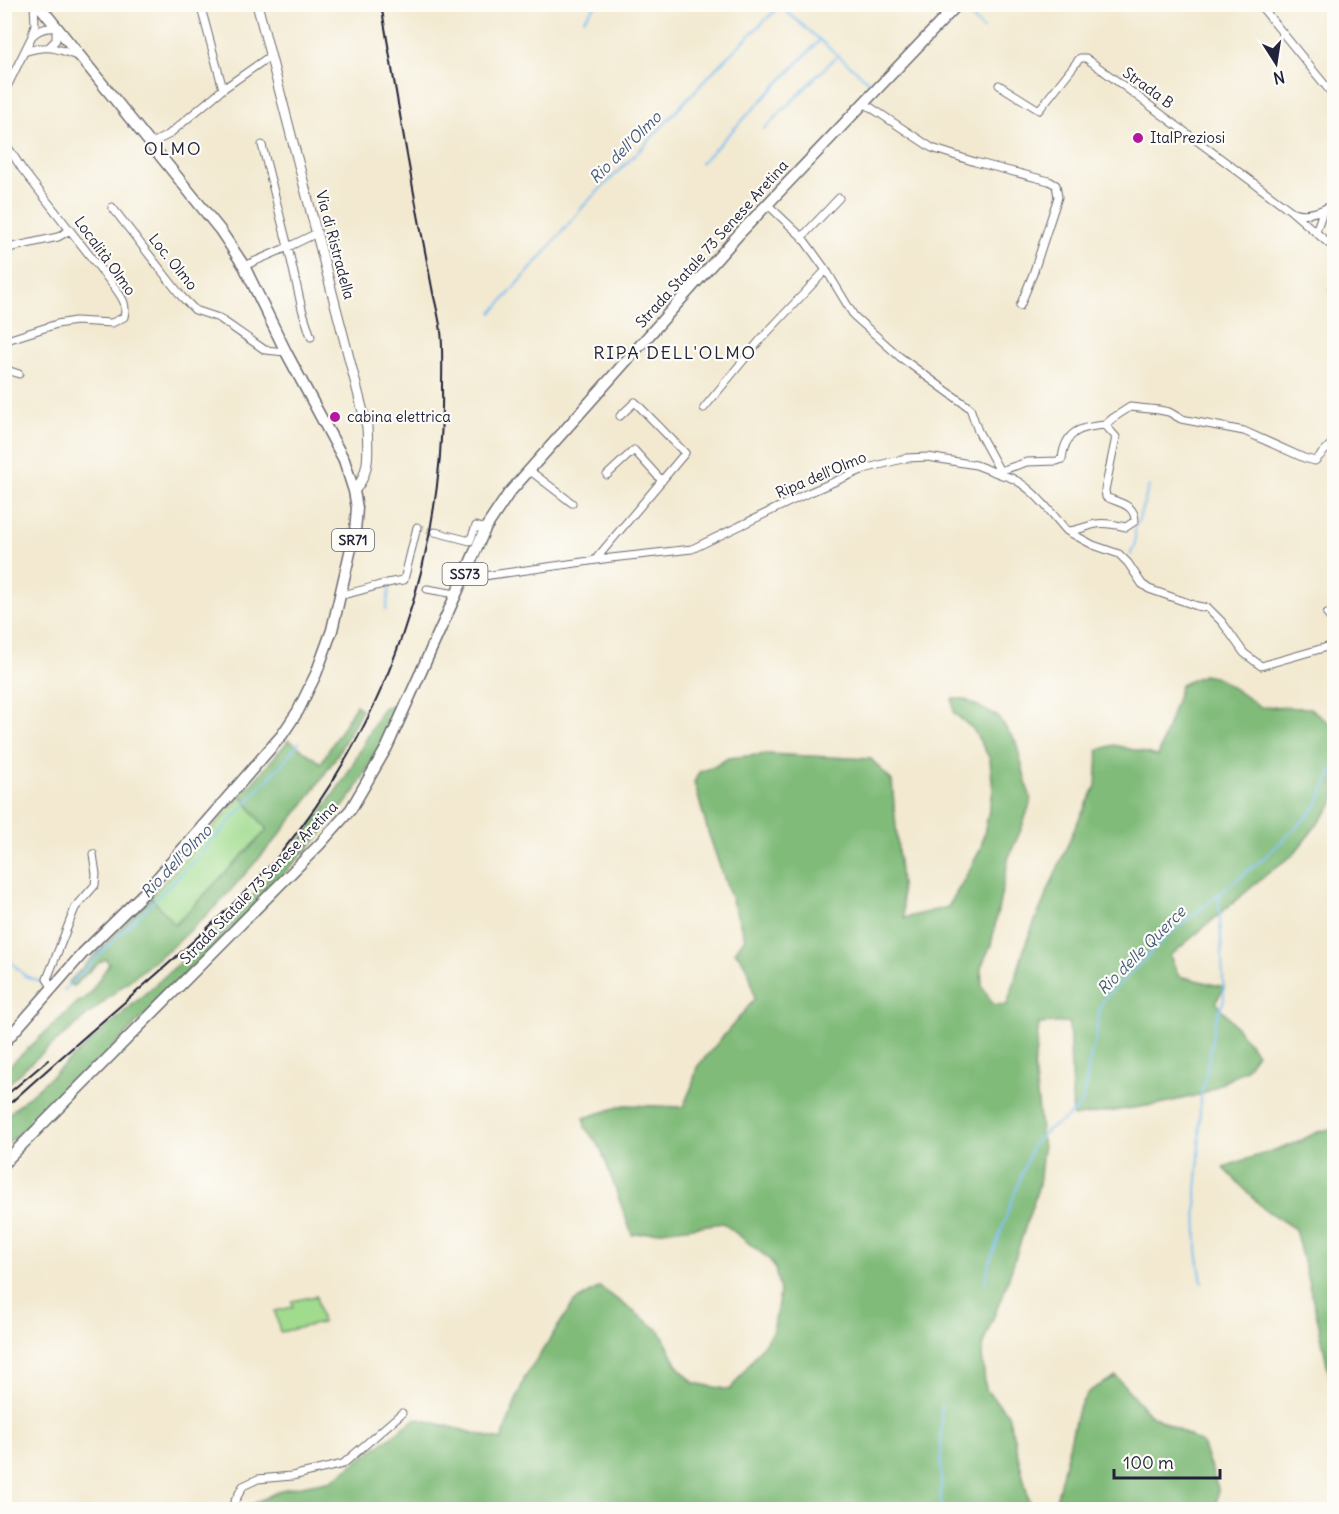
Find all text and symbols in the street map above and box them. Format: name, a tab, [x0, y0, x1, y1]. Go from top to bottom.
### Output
north arrow	[1246, 33, 1306, 93]
street label: Strada B	[1119, 63, 1178, 113]
text: N	[1272, 67, 1287, 89]
water label: Rio dell'Olmo	[585, 106, 666, 187]
place label: ItalPreziosi	[1150, 128, 1225, 147]
marker: ItalPreziosi	[1131, 131, 1145, 145]
district label: OLMO	[144, 137, 202, 160]
street label: Strada Statale 73 Senese Aretina	[631, 156, 792, 331]
street label: Via di Ristradella	[312, 188, 359, 302]
street label: Località Olmo	[70, 213, 140, 299]
street label: Loc. Olmo	[145, 230, 202, 294]
district label: RIPA DELL'OLMO	[593, 341, 757, 364]
place label: cabina elettrica	[347, 407, 451, 426]
marker: cabina elettrica	[328, 410, 342, 424]
street label: Ripa dell'Olmo	[773, 447, 869, 502]
road number: SR71	[332, 529, 374, 551]
road number: SS73	[442, 563, 488, 585]
street label: Strada Statale 73 Senese Aretina	[176, 797, 342, 968]
water label: Rio dell'Olmo	[136, 820, 216, 902]
water label: Rio delle Querce	[1093, 901, 1190, 998]
scale bar	[1114, 1442, 1220, 1480]
text: 100 m	[1123, 1451, 1174, 1474]

